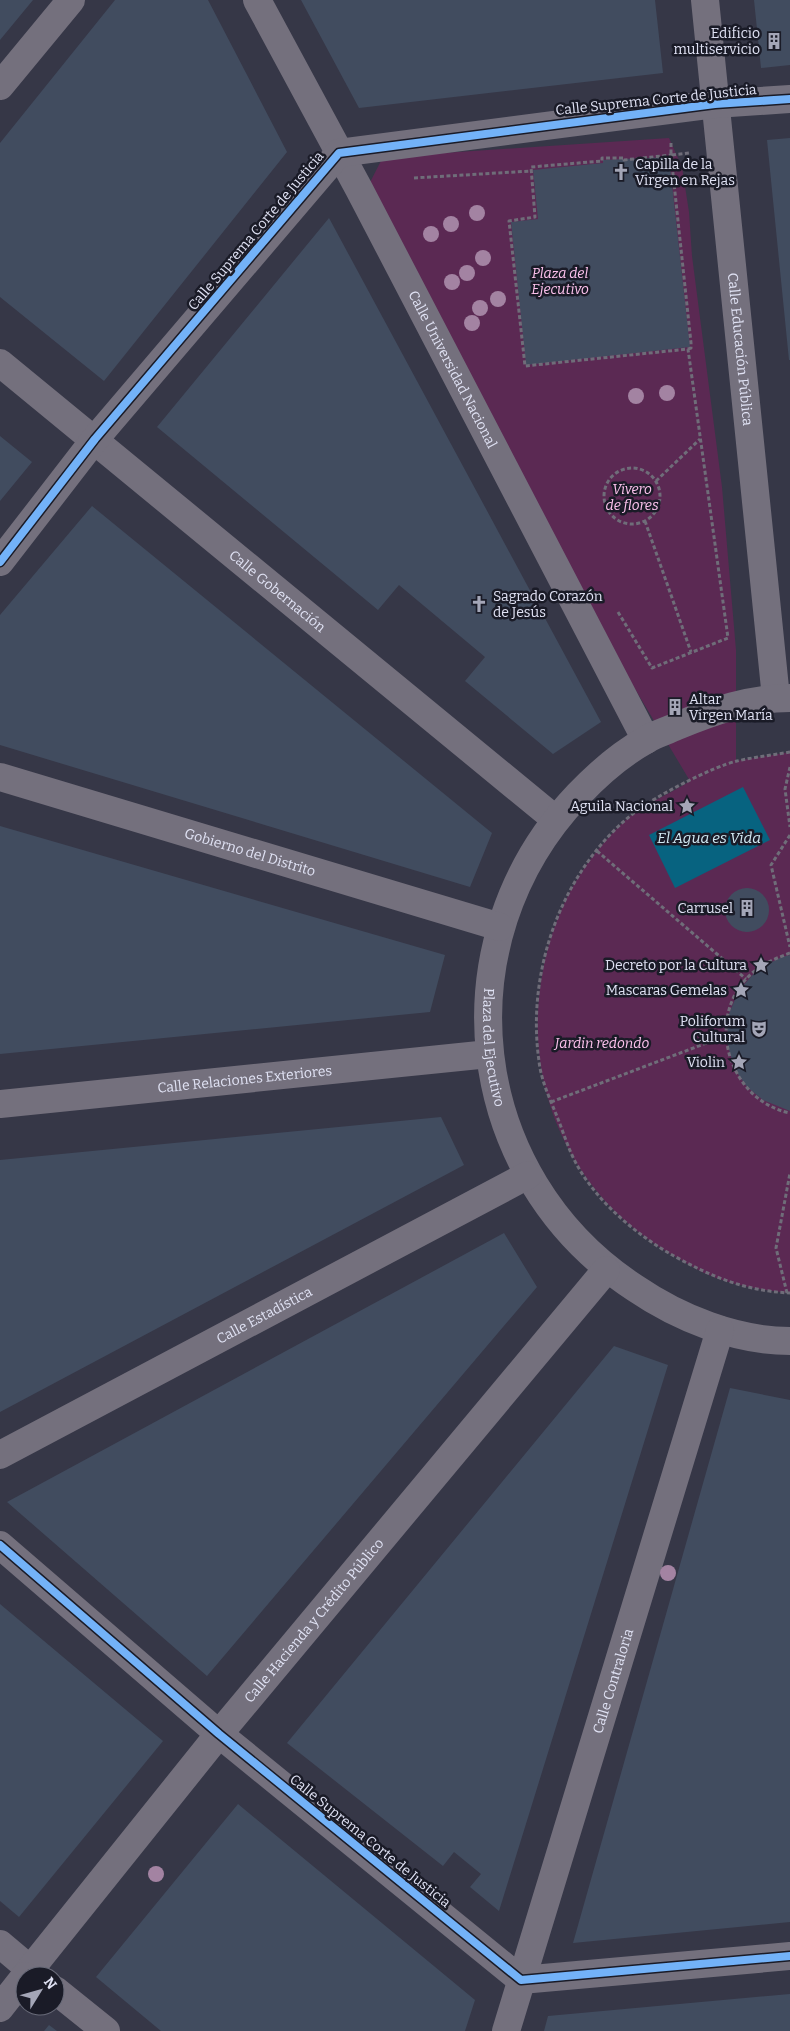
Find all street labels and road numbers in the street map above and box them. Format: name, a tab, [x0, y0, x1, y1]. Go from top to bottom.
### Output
street label: Calle Suprema Corte de Justicia	[555, 81, 758, 119]
street label: Calle Suprema Corte de Justicia	[185, 148, 328, 314]
street label: Calle Educación Pública	[724, 272, 757, 427]
street label: Calle Universidad Nacional	[405, 288, 501, 451]
street label: Calle Gobernación	[226, 546, 329, 636]
street label: Gobierno del Distrito	[182, 824, 318, 880]
street label: Plaza del Ejecutivo	[480, 987, 509, 1108]
street label: Calle Relaciones Exteriores	[157, 1062, 333, 1096]
street label: Calle Estadística	[213, 1282, 315, 1347]
street label: Calle Hacienda y Crédito Público	[240, 1535, 387, 1706]
street label: Calle Contraloria	[589, 1626, 637, 1736]
street label: Calle Suprema Corte de Justicia	[286, 1771, 454, 1911]

